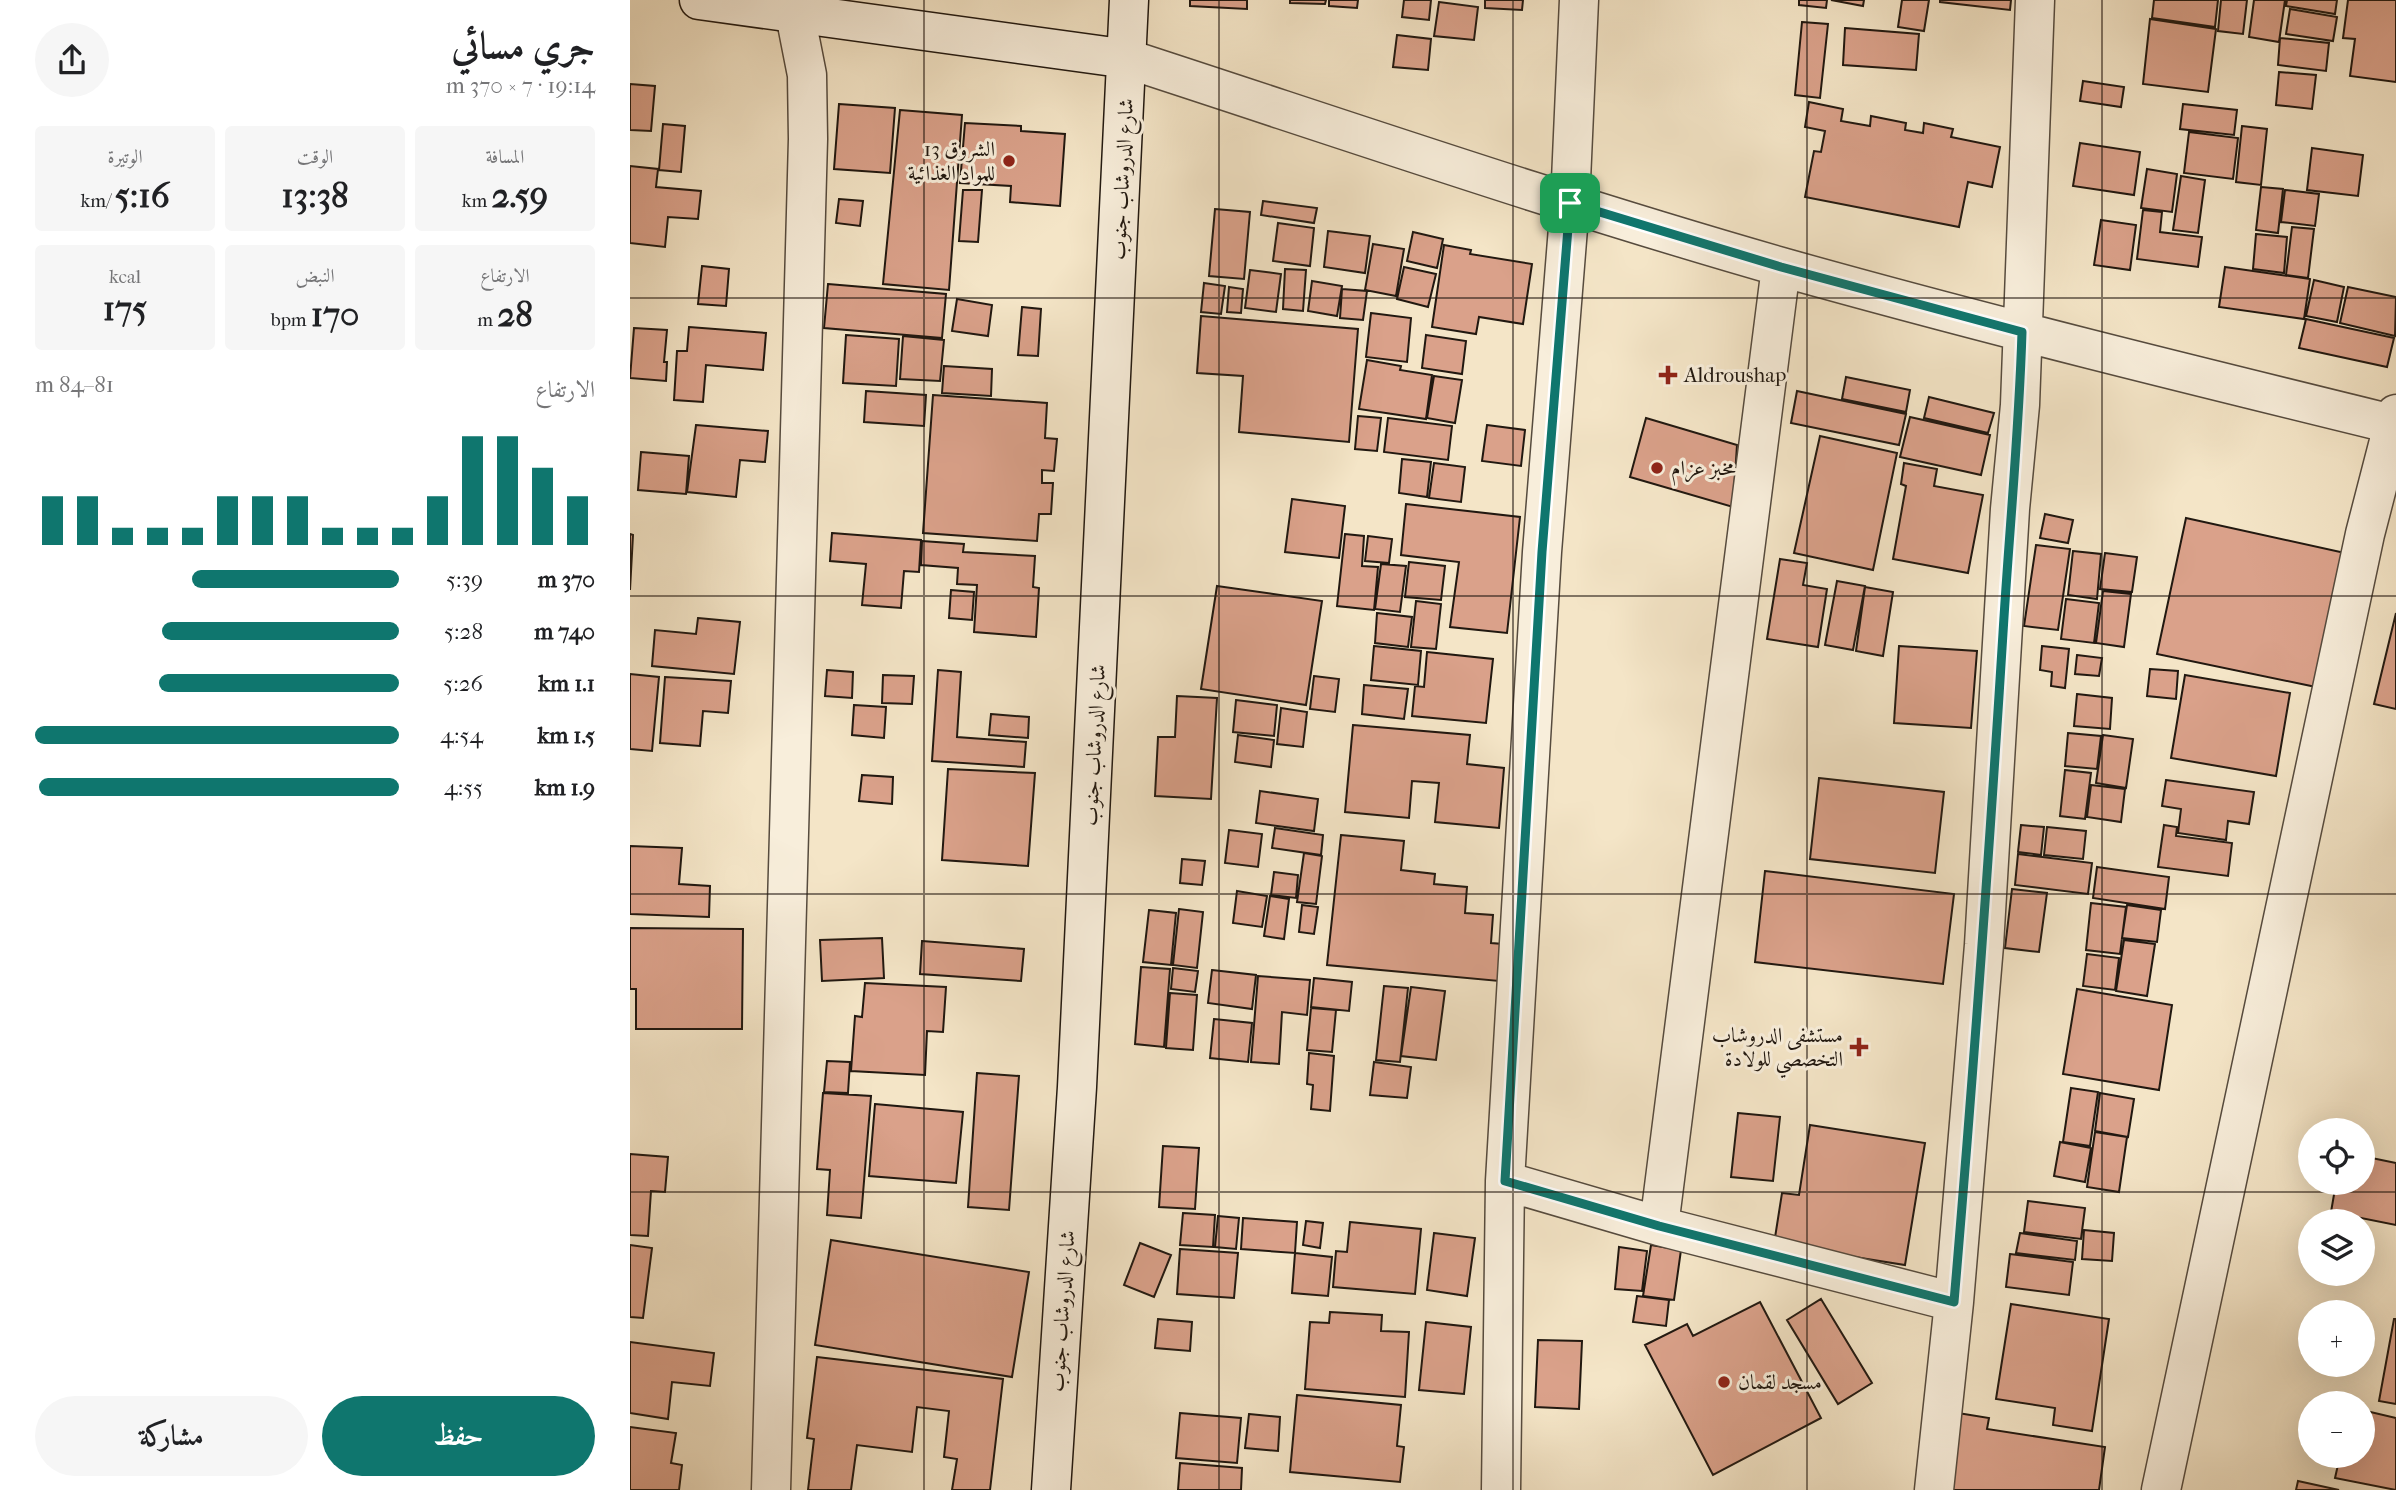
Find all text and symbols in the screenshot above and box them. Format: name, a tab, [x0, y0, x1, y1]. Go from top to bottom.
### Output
button: share	[35, 23, 109, 97]
text: جري مسائي	[451, 23, 595, 68]
text: 19:14 · 7 × 370 m	[446, 72, 595, 99]
street label: شارع الدروشاب جنوب	[1106, 98, 1144, 261]
place label: الشروق 13 للمواد الغذائية	[908, 137, 995, 186]
text: الوتيرة	[107, 146, 143, 168]
text: الوقت	[297, 146, 333, 168]
text: المسافة	[486, 146, 524, 168]
marker: الشروق 13 للمواد الغذائية	[1001, 153, 1017, 169]
pin	[1540, 173, 1600, 233]
text: 5:16	[115, 175, 170, 216]
text: 13:38	[281, 175, 349, 216]
text: 2.59	[491, 175, 548, 216]
icon: arrive	[1551, 184, 1589, 222]
text: /km	[80, 190, 115, 212]
text: km	[462, 190, 491, 212]
text: النبض	[295, 265, 335, 287]
text: الارتفاع	[480, 265, 530, 287]
text: kcal	[109, 266, 141, 288]
text: 175	[103, 288, 147, 329]
text: 170	[311, 294, 359, 335]
text: 28	[497, 294, 533, 335]
text: bpm	[271, 309, 311, 331]
text: m	[477, 309, 497, 331]
place label: Aldroushap	[1683, 363, 1786, 387]
marker: Aldroushap	[1658, 365, 1678, 385]
text: 81–84 m	[35, 371, 114, 398]
text: الارتفاع	[535, 376, 595, 403]
place label: مخبز عزام	[1671, 456, 1736, 486]
marker: مخبز عزام	[1649, 460, 1665, 476]
text: 5:39	[446, 566, 483, 593]
text: 370 m	[538, 566, 595, 593]
text: 5:28	[444, 618, 483, 645]
text: 740 m	[534, 618, 595, 645]
street label: شارع الدروشاب جنوب	[1078, 664, 1116, 827]
text: 5:26	[443, 670, 483, 697]
text: 1.1 km	[538, 670, 595, 697]
text: 4:54	[440, 722, 483, 749]
text: 1.5 km	[537, 722, 595, 749]
text: 4:55	[444, 774, 483, 801]
text: 1.9 km	[535, 774, 595, 801]
place label: مستشفى الدروشاب التخصصي للولادة	[1712, 1023, 1843, 1079]
marker: مستشفى الدروشاب التخصصي للولادة	[1849, 1037, 1869, 1057]
map controls	[2298, 1118, 2375, 1468]
button: locate	[2298, 1118, 2375, 1195]
button: layers	[2298, 1209, 2375, 1286]
street label: شارع الدروشاب جنوب	[1044, 1229, 1086, 1393]
button: +	[2298, 1300, 2375, 1377]
place label: مسجد لقمان	[1738, 1370, 1822, 1394]
marker: مسجد لقمان	[1716, 1374, 1732, 1390]
button: −	[2298, 1391, 2375, 1468]
button: مشاركة	[35, 1396, 308, 1476]
button: حفظ	[322, 1396, 595, 1476]

